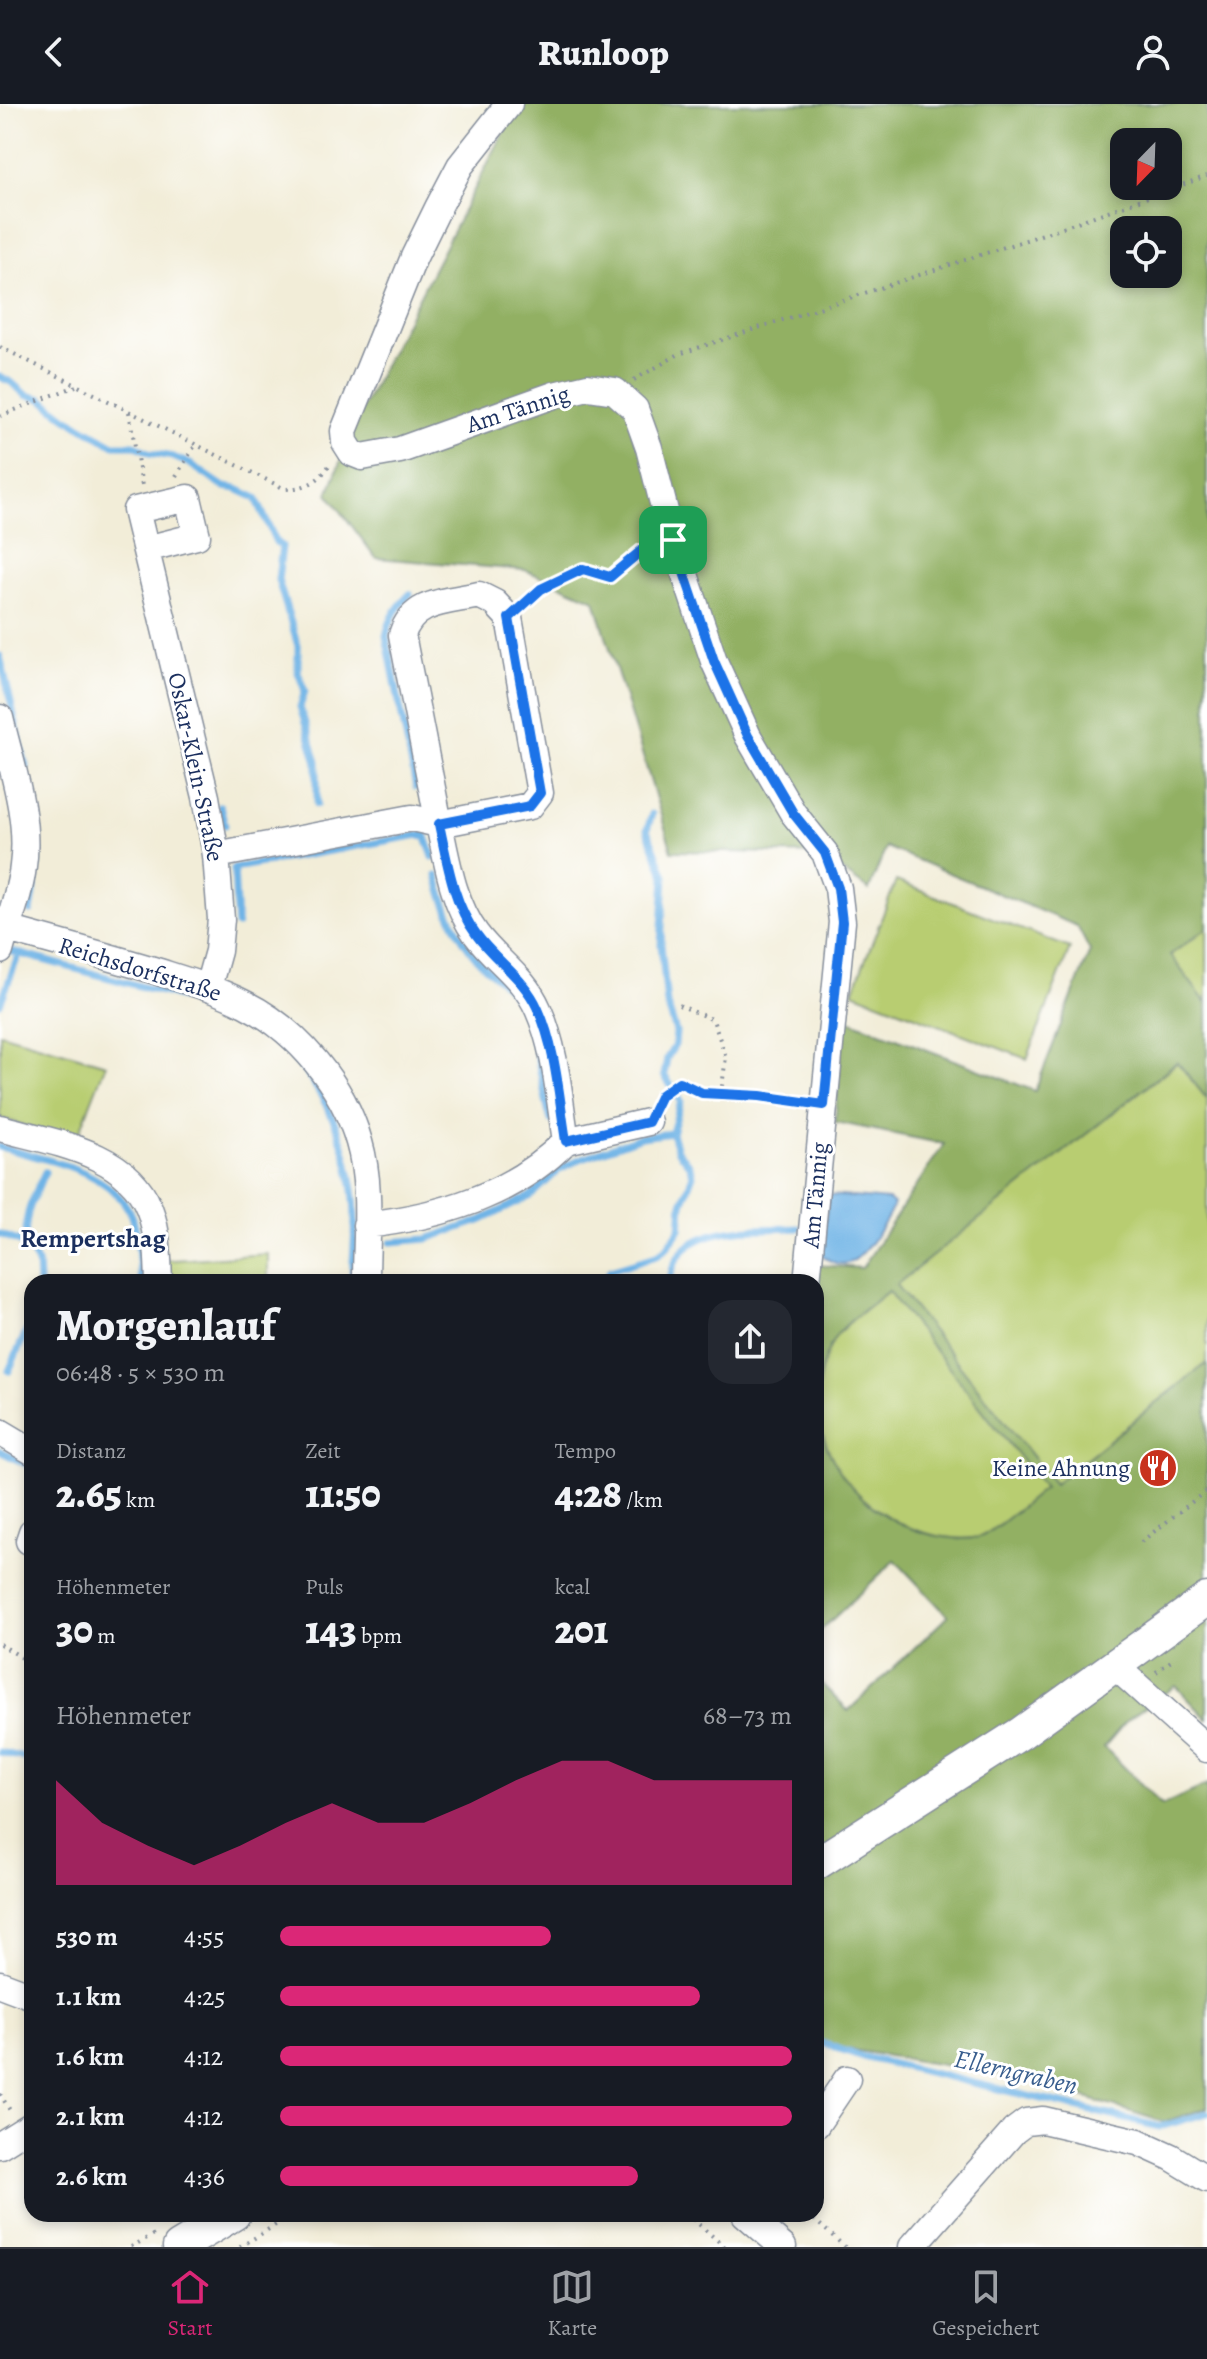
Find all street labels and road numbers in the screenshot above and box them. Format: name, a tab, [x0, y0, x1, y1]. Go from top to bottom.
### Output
street label: Am Tännig	[461, 377, 574, 441]
street label: Oskar-Klein-Straße	[160, 670, 232, 864]
street label: Reichsdorfstraße	[55, 929, 225, 1009]
street label: Am Tännig	[794, 1141, 836, 1250]

